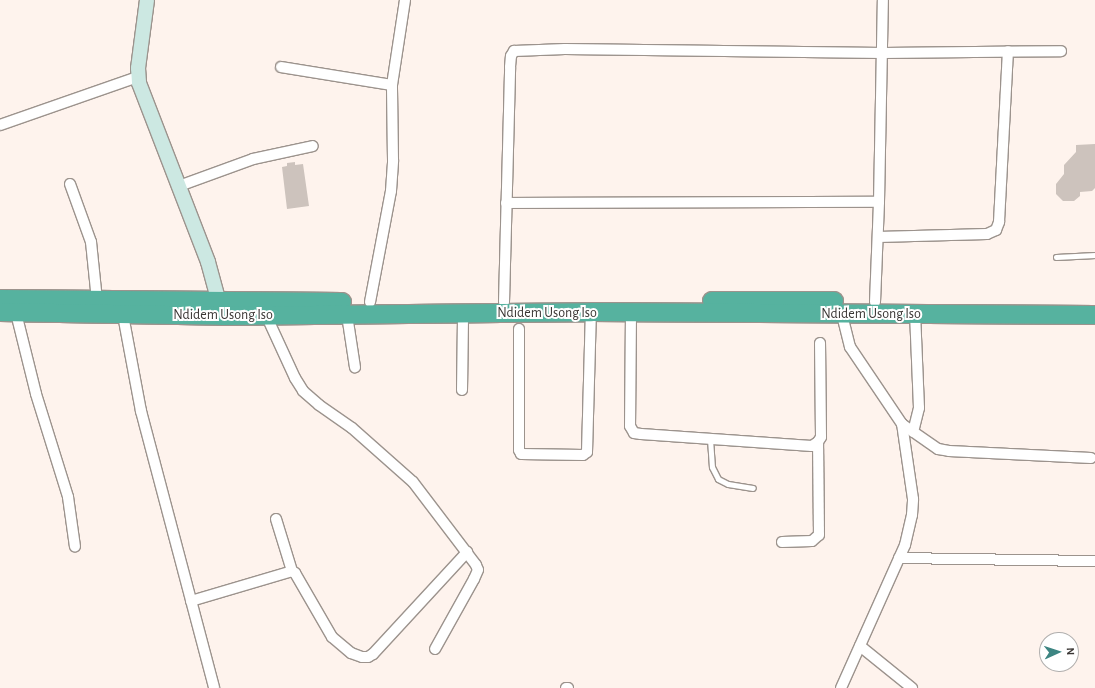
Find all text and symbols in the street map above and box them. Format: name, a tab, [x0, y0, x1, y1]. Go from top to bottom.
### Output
street label: Ndidem Usong Iso	[497, 305, 597, 321]
street label: Ndidem Usong Iso	[821, 306, 921, 322]
street label: Ndidem Usong Iso	[173, 307, 273, 323]
north arrow	[1039, 632, 1079, 672]
text: N	[1065, 647, 1076, 656]

